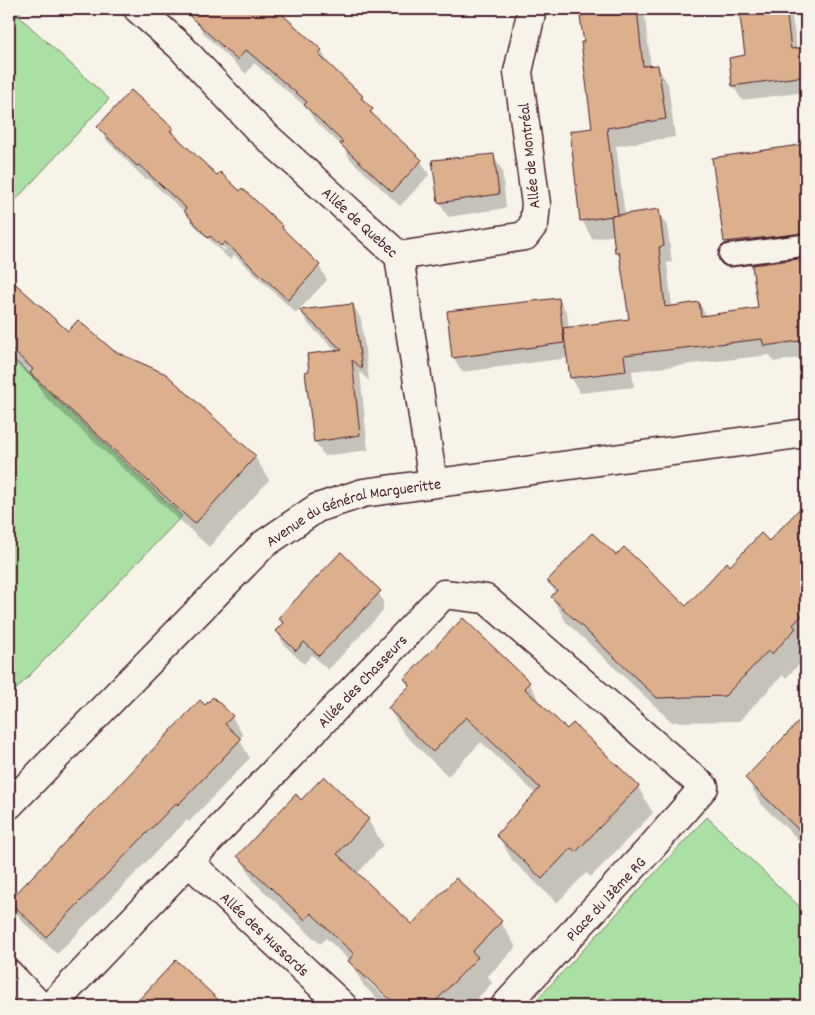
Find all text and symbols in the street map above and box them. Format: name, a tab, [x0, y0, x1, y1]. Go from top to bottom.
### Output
street label: Allée de Montréal	[513, 102, 547, 210]
street label: Allée de Quebec	[316, 183, 402, 264]
street label: Avenue du Général Margueritte	[262, 474, 443, 554]
street label: Allée des Chasseurs	[313, 630, 414, 734]
street label: Place du 13ème RG	[561, 852, 652, 947]
street label: Allée des Hussards	[214, 887, 314, 983]

